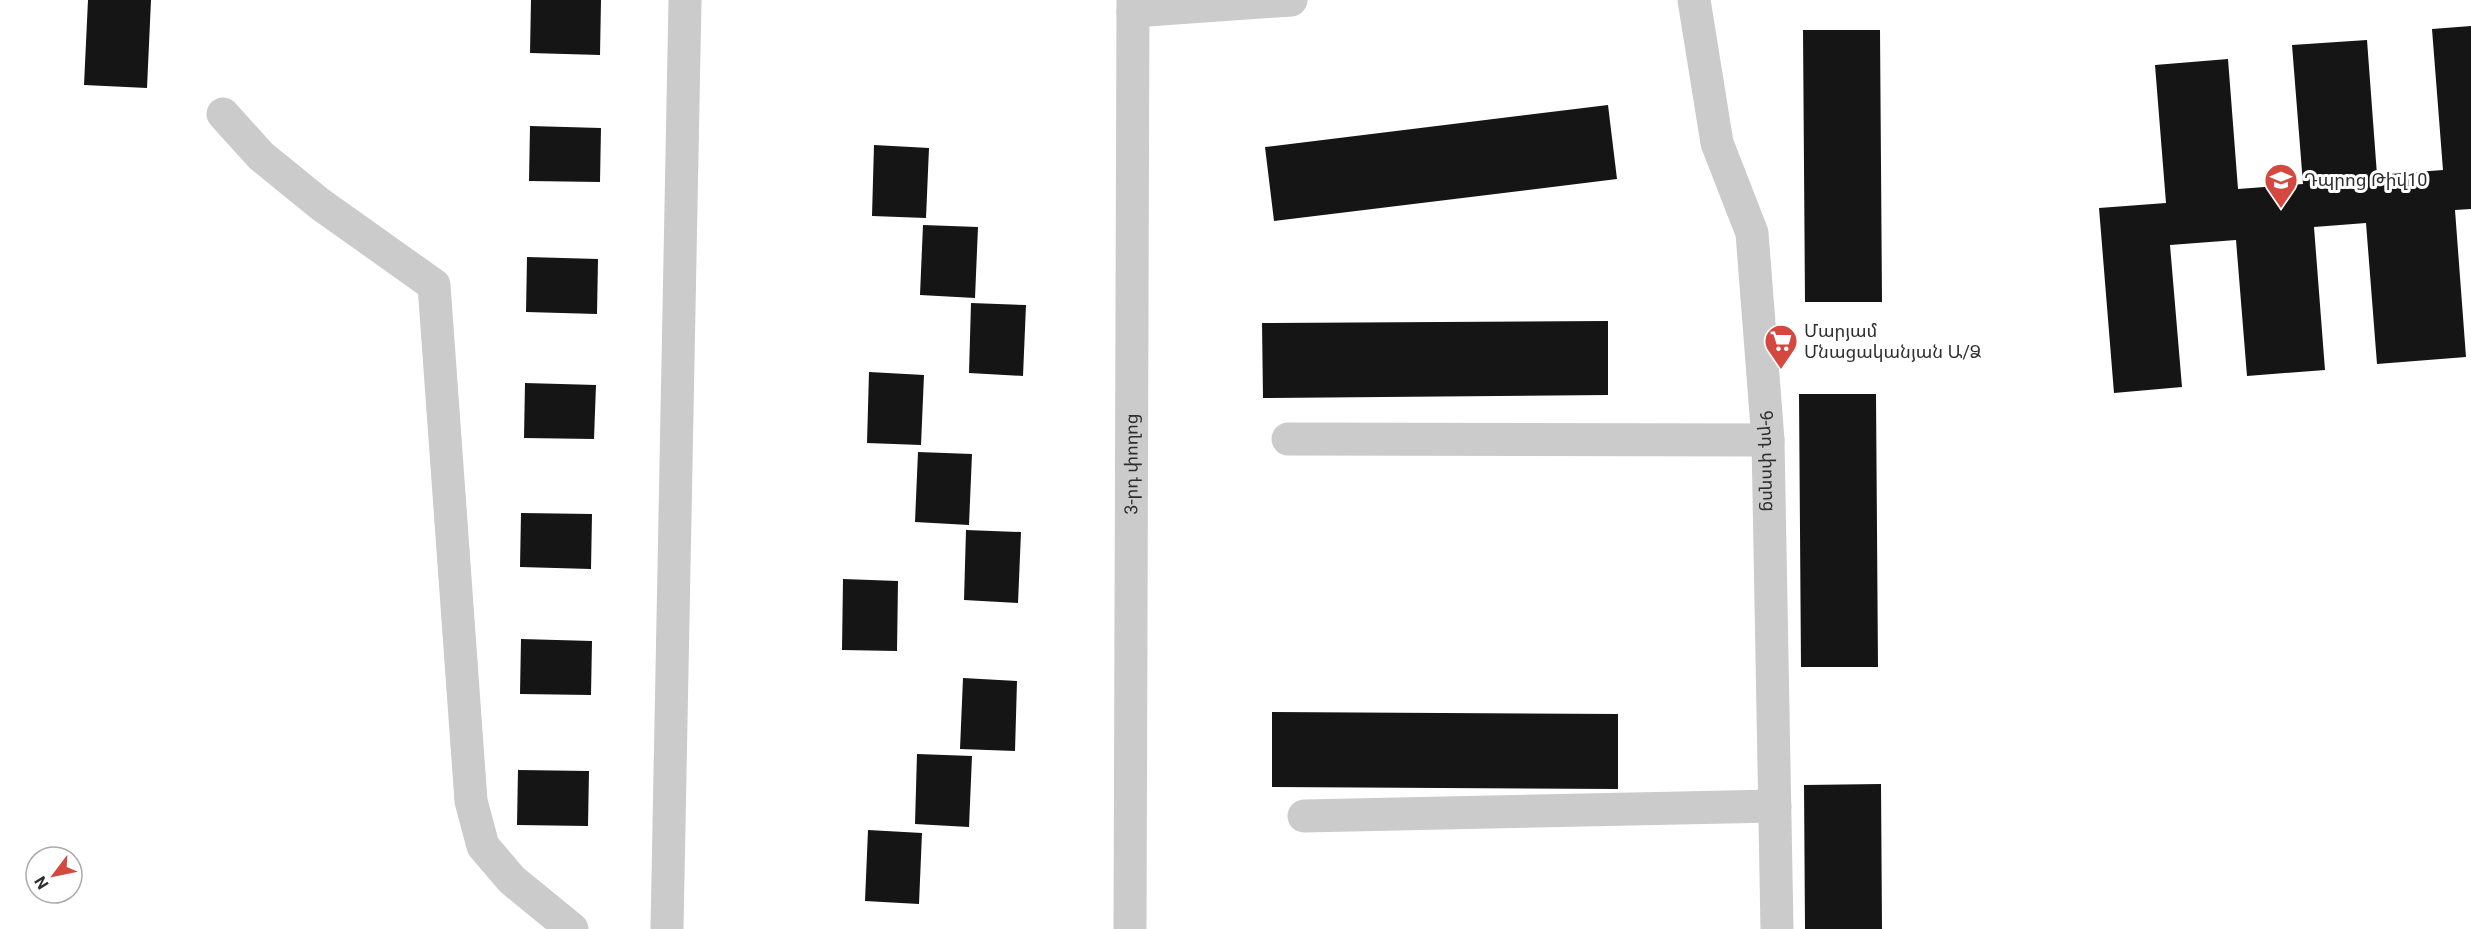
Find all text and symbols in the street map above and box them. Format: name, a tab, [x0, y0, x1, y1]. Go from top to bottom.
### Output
school or university icon: Դպրոց Թիվ10	[2263, 162, 2299, 209]
place label: Դպրոց Թիվ10	[2304, 169, 2427, 190]
place label: Մարյամ Մնացականյան Ա/Ձ	[1804, 320, 1982, 362]
supermarket icon: Մարյամ Մնացականյան Ա/Ձ	[1763, 323, 1799, 370]
street label: 9-րդ փողոց	[1756, 410, 1780, 512]
street label: 3-րդ փողոց	[1120, 413, 1142, 515]
north arrow	[24, 845, 84, 905]
text: N	[31, 873, 53, 893]

